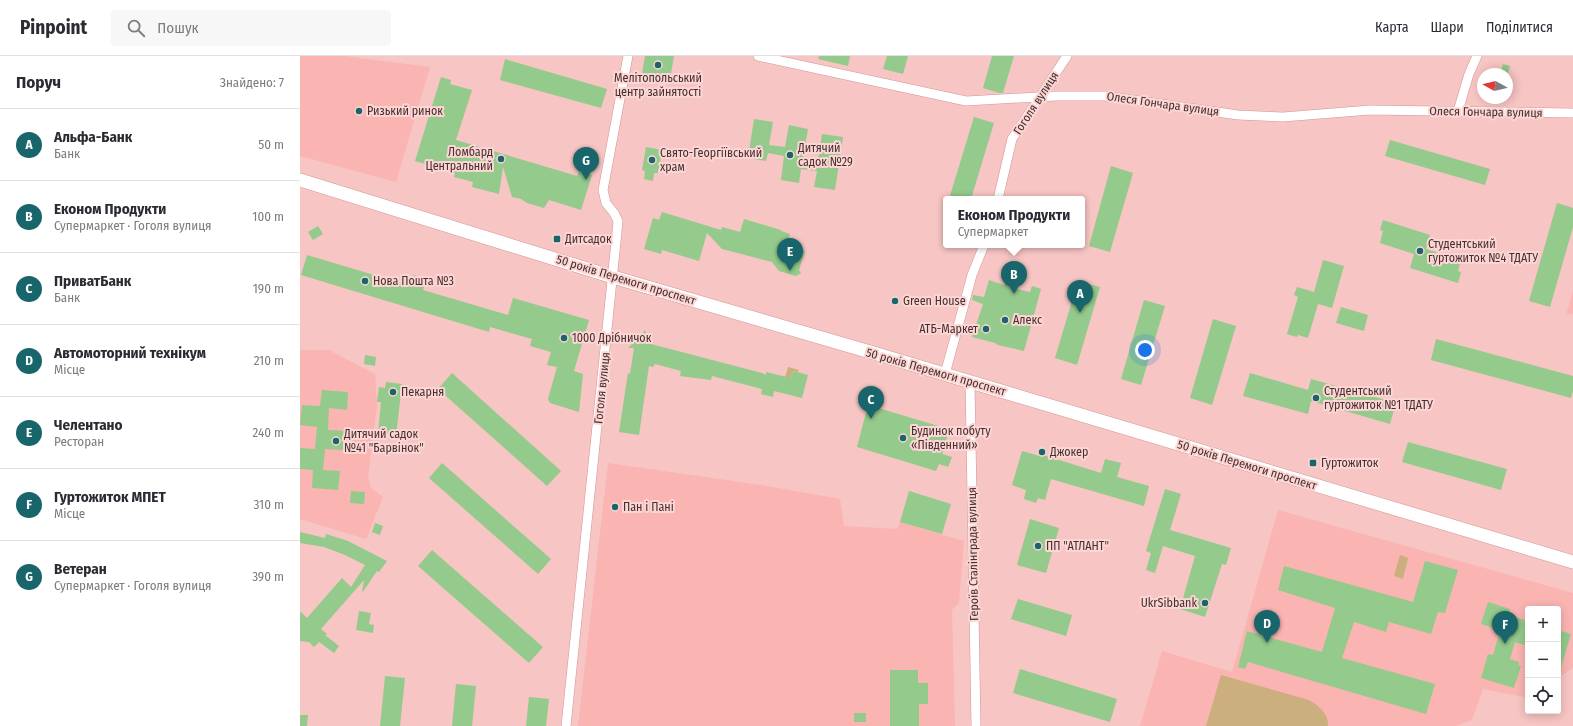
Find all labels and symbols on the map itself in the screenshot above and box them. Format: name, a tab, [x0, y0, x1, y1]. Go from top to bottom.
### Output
marker: Мелітопольський центр зайнятості	[653, 60, 663, 70]
north arrow	[1477, 68, 1513, 104]
street label: Гоголя вулиця	[1010, 69, 1062, 137]
place label: Мелітопольський центр зайнятості	[614, 71, 702, 99]
street label: Олеся Гончара вулиця	[1106, 89, 1220, 119]
place label: Ризький ринок	[367, 104, 443, 118]
street label: Олеся Гончара вулиця	[1429, 104, 1543, 120]
marker: Ризький ринок	[354, 106, 364, 116]
place label: Дитячий садок №29	[797, 141, 853, 169]
place label: Ломбард Центральний	[425, 145, 493, 173]
place label: Свято-Георгіївський храм	[660, 146, 762, 174]
pin: G	[573, 147, 599, 180]
marker: Дитячий садок №29	[785, 150, 795, 160]
marker: Ломбард Центральний	[496, 154, 506, 164]
marker: Свято-Георгіївський храм	[647, 155, 657, 165]
place label: Дитсадок	[564, 232, 612, 246]
marker: Дитсадок	[552, 234, 562, 244]
place label: Студентський гуртожиток №4 ТДАТУ	[1428, 237, 1538, 265]
pin: E	[777, 238, 803, 271]
marker: Студентський гуртожиток №4 ТДАТУ	[1415, 246, 1425, 256]
street label: 50 років Перемоги проспект	[555, 252, 697, 308]
pin: B	[1001, 261, 1027, 294]
place label: Нова Пошта №3	[373, 274, 454, 288]
marker: Нова Пошта №3	[360, 276, 370, 286]
pin: A	[1067, 280, 1093, 313]
place label: Green House	[903, 294, 966, 308]
marker: Green House	[890, 296, 900, 306]
place label: Алекс	[1013, 313, 1042, 327]
marker: Алекс	[1000, 315, 1010, 325]
place label: АТБ-Маркет	[919, 322, 978, 336]
marker: АТБ-Маркет	[981, 324, 991, 334]
place label: 1000 Дрібничок	[572, 331, 652, 345]
marker: 1000 Дрібничок	[559, 333, 569, 343]
your location	[1135, 340, 1155, 360]
street label: 50 років Перемоги проспект	[864, 345, 1008, 399]
street label: Гоголя вулиця	[591, 351, 613, 425]
place label: Студентський гуртожиток №1 ТДАТУ	[1324, 384, 1433, 412]
place label: Пекарня	[401, 385, 444, 399]
pin: C	[858, 386, 884, 419]
marker: Пекарня	[388, 387, 398, 397]
marker: Студентський гуртожиток №1 ТДАТУ	[1311, 393, 1321, 403]
place label: Будинок побуту «Південний»	[911, 424, 991, 452]
place label: Дитячий садок №41 "Барвінок"	[343, 427, 424, 455]
marker: Будинок побуту «Південний»	[898, 433, 908, 443]
marker: Дитячий садок №41 "Барвінок"	[331, 436, 341, 446]
street label: 50 років Перемоги проспект	[1176, 437, 1318, 493]
place label: Джокер	[1049, 445, 1088, 459]
marker: Джокер	[1037, 447, 1047, 457]
place label: Гуртожиток	[1321, 456, 1379, 470]
marker: Гуртожиток	[1308, 458, 1318, 468]
street label: Героїв Сталінграда вулиця	[965, 487, 981, 621]
place label: Пан і Пані	[623, 500, 674, 514]
marker: Пан і Пані	[610, 502, 620, 512]
place label: ПП "АТЛАНТ"	[1046, 539, 1109, 553]
marker: ПП "АТЛАНТ"	[1033, 541, 1043, 551]
place label: UkrSibbank	[1141, 596, 1197, 610]
marker: UkrSibbank	[1200, 598, 1210, 608]
pin: D	[1254, 610, 1280, 643]
pin: F	[1492, 611, 1518, 644]

